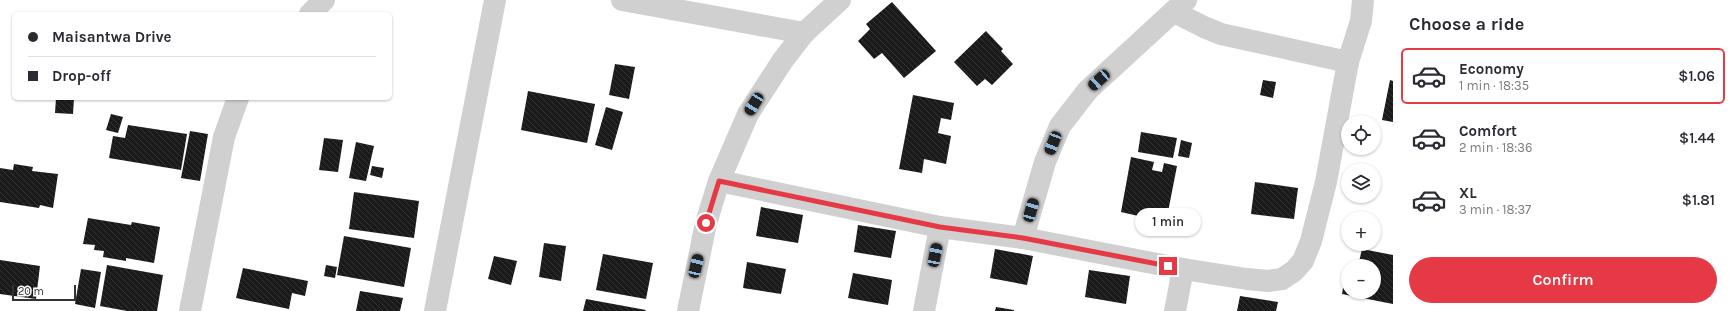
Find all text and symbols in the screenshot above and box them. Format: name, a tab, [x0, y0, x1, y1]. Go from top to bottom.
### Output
text: Choose a ride	[1409, 13, 1524, 35]
text: Maisantwa Drive	[52, 28, 172, 46]
icon: car	[1411, 58, 1447, 94]
text: Economy	[1459, 60, 1524, 78]
text: Drop-off	[52, 67, 111, 85]
text: $1.06	[1678, 67, 1715, 85]
car	[1086, 68, 1112, 92]
text: 1 min · 18:35	[1459, 78, 1529, 93]
car	[743, 91, 765, 117]
map controls	[1341, 115, 1381, 299]
button: locate	[1341, 115, 1381, 155]
icon: car	[1411, 120, 1447, 156]
text: Comfort	[1459, 122, 1517, 140]
text: $1.44	[1679, 129, 1715, 147]
car	[1043, 130, 1063, 156]
text: 2 min · 18:36	[1459, 140, 1532, 155]
button: layers	[1341, 163, 1381, 203]
icon: car	[1411, 182, 1447, 218]
text: XL	[1459, 184, 1477, 202]
text: $1.81	[1682, 191, 1715, 209]
car	[1022, 197, 1040, 223]
text: 3 min · 18:37	[1459, 202, 1531, 217]
callout: 1 min	[1135, 208, 1201, 236]
button: +	[1341, 211, 1381, 251]
route start	[697, 214, 715, 232]
text: 1 min	[1152, 214, 1184, 229]
car	[927, 242, 943, 268]
car	[687, 253, 705, 279]
route end	[1159, 257, 1177, 275]
button: Confirm	[1409, 257, 1717, 303]
button: −	[1341, 259, 1381, 299]
scale bar	[12, 283, 76, 302]
text: 20 m	[18, 285, 44, 298]

